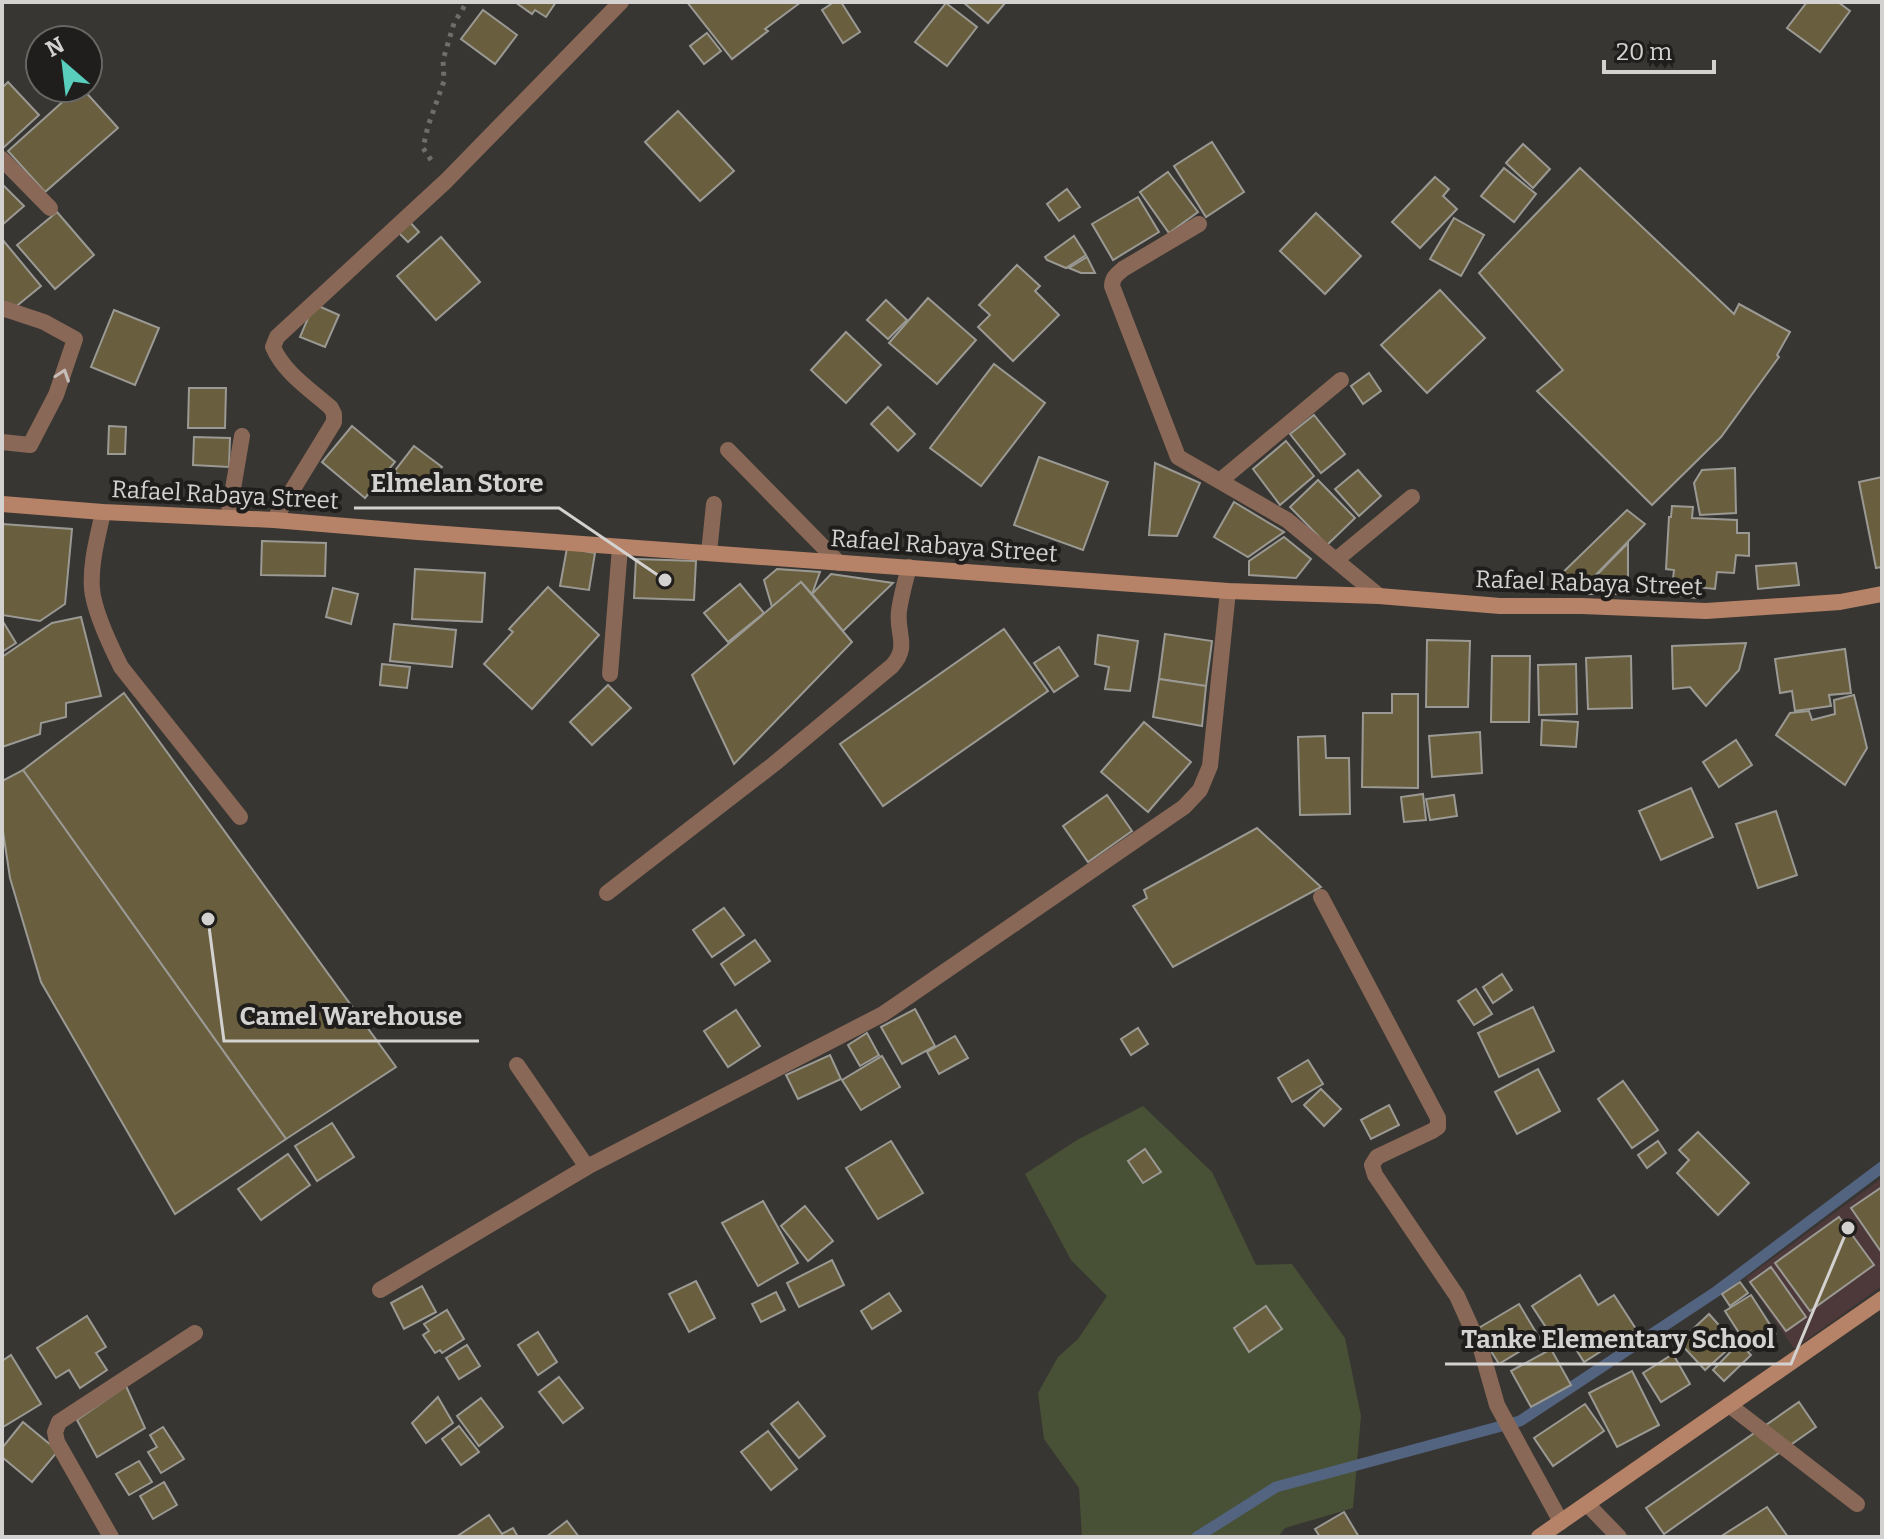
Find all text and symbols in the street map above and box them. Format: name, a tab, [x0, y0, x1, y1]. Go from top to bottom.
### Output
north arrow	[24, 24, 104, 104]
scale bar	[1604, 24, 1714, 74]
text: N	[41, 31, 69, 63]
text: 20 m	[1616, 38, 1672, 66]
one-way arrow	[54, 369, 70, 383]
callout: Elmelan Store	[354, 458, 559, 508]
text: Elmelan Store	[370, 468, 544, 499]
street label: Rafael Rabaya Street	[111, 475, 340, 515]
street label: Rafael Rabaya Street	[830, 524, 1059, 568]
street label: Rafael Rabaya Street	[1475, 565, 1703, 601]
callout: Camel Warehouse	[224, 991, 479, 1041]
text: Camel Warehouse	[240, 1001, 462, 1032]
callout: Tanke Elementary School	[1445, 1314, 1791, 1364]
text: Tanke Elementary School	[1461, 1324, 1775, 1355]

